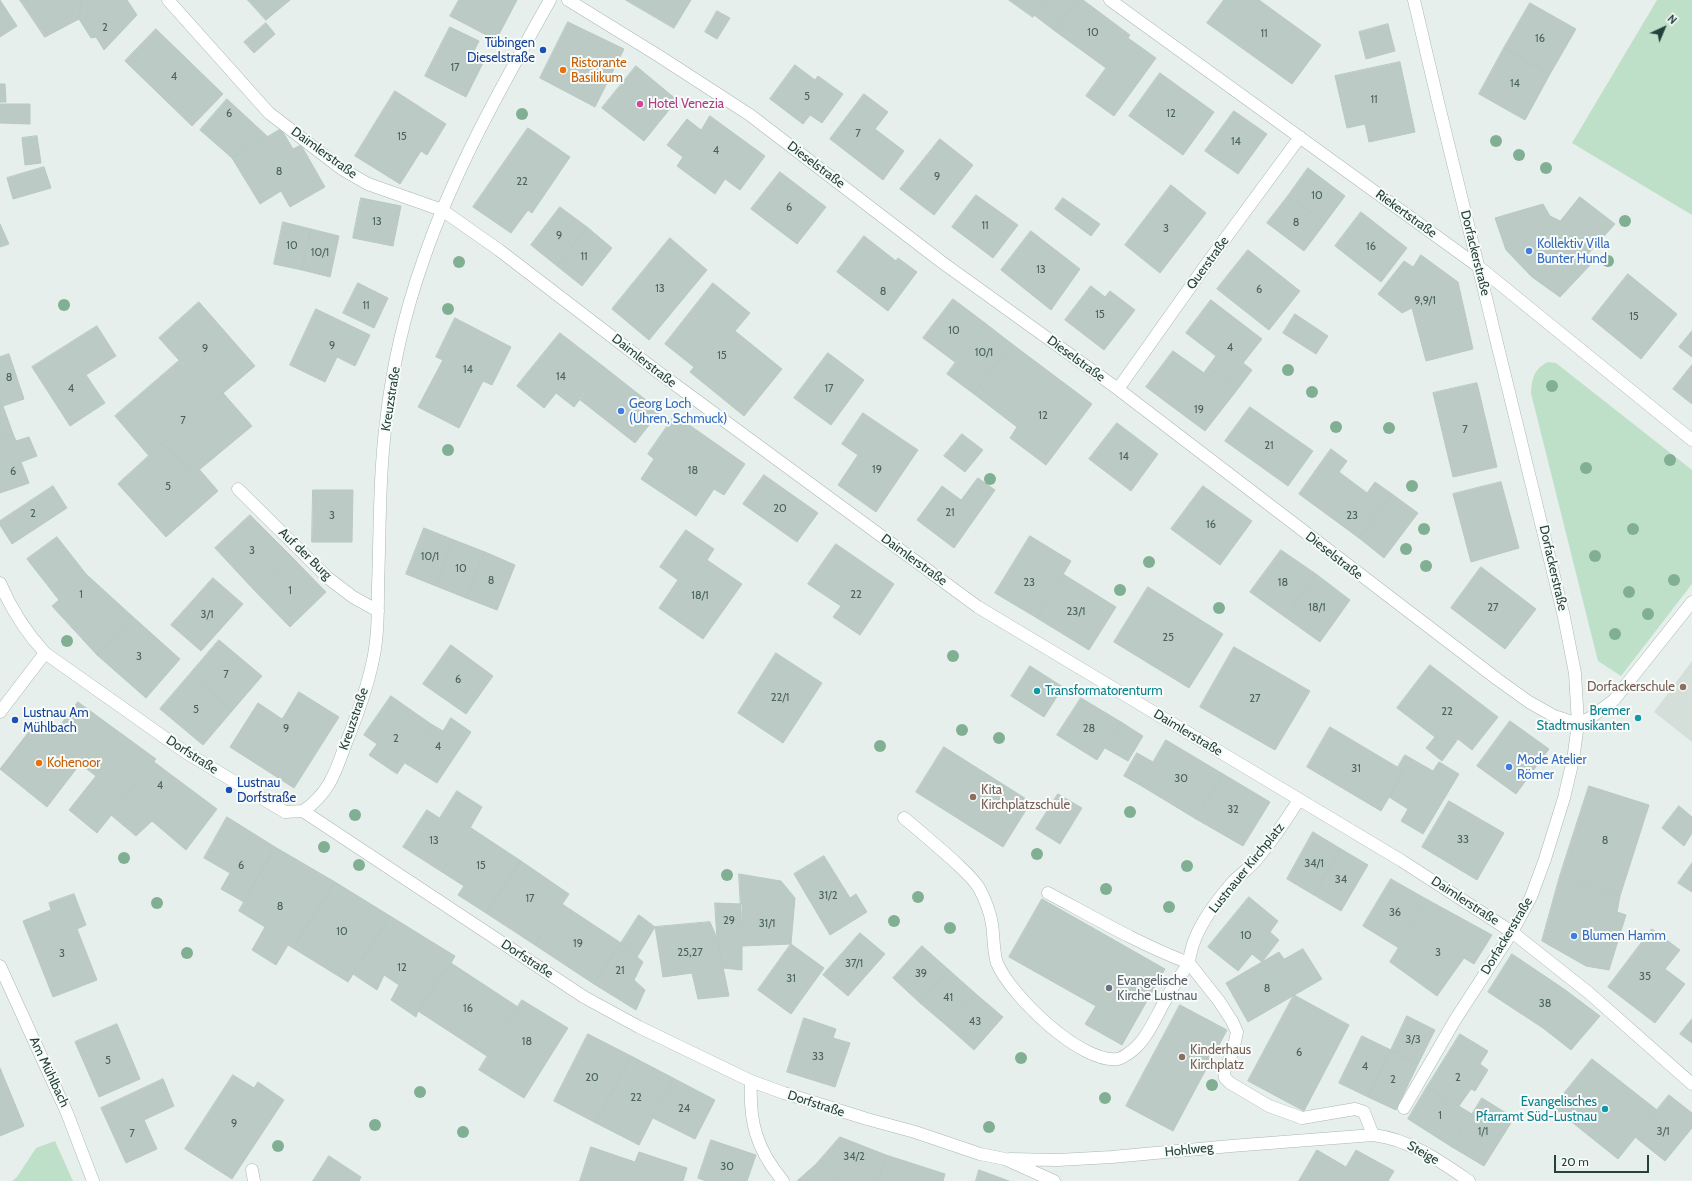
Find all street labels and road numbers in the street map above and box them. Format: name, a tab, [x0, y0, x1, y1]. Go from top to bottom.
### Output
street label: Daimlerstraße	[288, 124, 360, 182]
street label: Dieselstraße	[784, 138, 848, 192]
street label: Riekertstraße	[1372, 187, 1440, 241]
street label: Dorfackerstraße	[1457, 209, 1493, 297]
street label: Querstraße	[1184, 233, 1232, 293]
street label: Daimlerstraße	[609, 331, 679, 391]
street label: Dieselstraße	[1044, 333, 1108, 385]
street label: Kreuzstraße	[378, 366, 404, 432]
street label: Dorfackerstraße	[1536, 524, 1570, 612]
street label: Auf der Burg	[275, 525, 335, 583]
street label: Dieselstraße	[1302, 529, 1366, 583]
street label: Daimlerstraße	[878, 531, 950, 589]
street label: Kreuzstraße	[336, 686, 372, 752]
street label: Daimlerstraße	[1151, 706, 1225, 760]
street label: Dorfstraße	[163, 732, 221, 778]
street label: Lustnauer Kirchplatz	[1206, 820, 1288, 916]
street label: Daimlerstraße	[1428, 873, 1502, 929]
street label: Dorfackerstraße	[1478, 895, 1536, 977]
street label: Dorfstraße	[498, 936, 556, 982]
street label: Am Mühlbach	[26, 1034, 72, 1110]
street label: Dorfstraße	[786, 1087, 846, 1121]
street label: Steige	[1404, 1138, 1442, 1168]
street label: Hohlweg	[1164, 1140, 1214, 1160]

